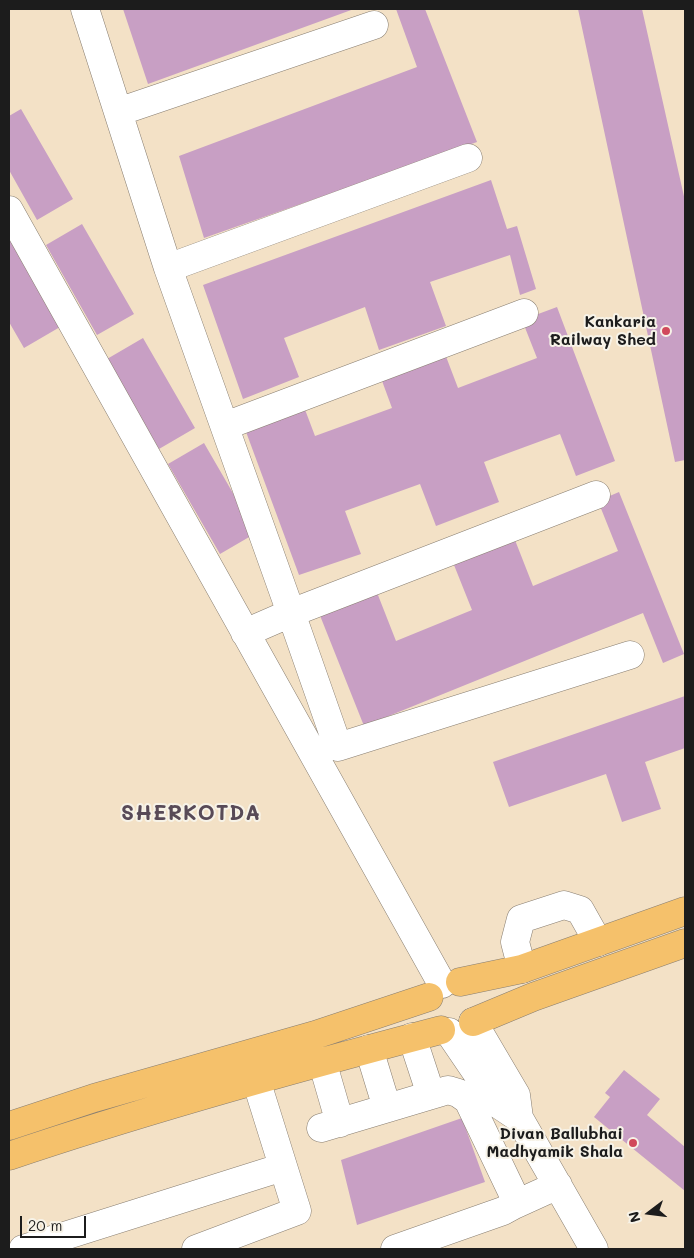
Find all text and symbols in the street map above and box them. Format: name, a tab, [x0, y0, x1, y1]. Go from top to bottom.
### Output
place label: Kankaria Railway Shed	[550, 312, 656, 350]
marker: Kankaria Railway Shed	[660, 325, 672, 337]
district label: SHERKOTDA	[120, 801, 262, 827]
place label: Divan Ballubhai Madhyamik Shala	[487, 1124, 623, 1162]
marker: Divan Ballubhai Madhyamik Shala	[627, 1137, 639, 1149]
north arrow	[624, 1188, 674, 1238]
scale bar	[22, 1206, 89, 1238]
text: N	[623, 1209, 645, 1225]
text: 20 m	[28, 1215, 62, 1235]

